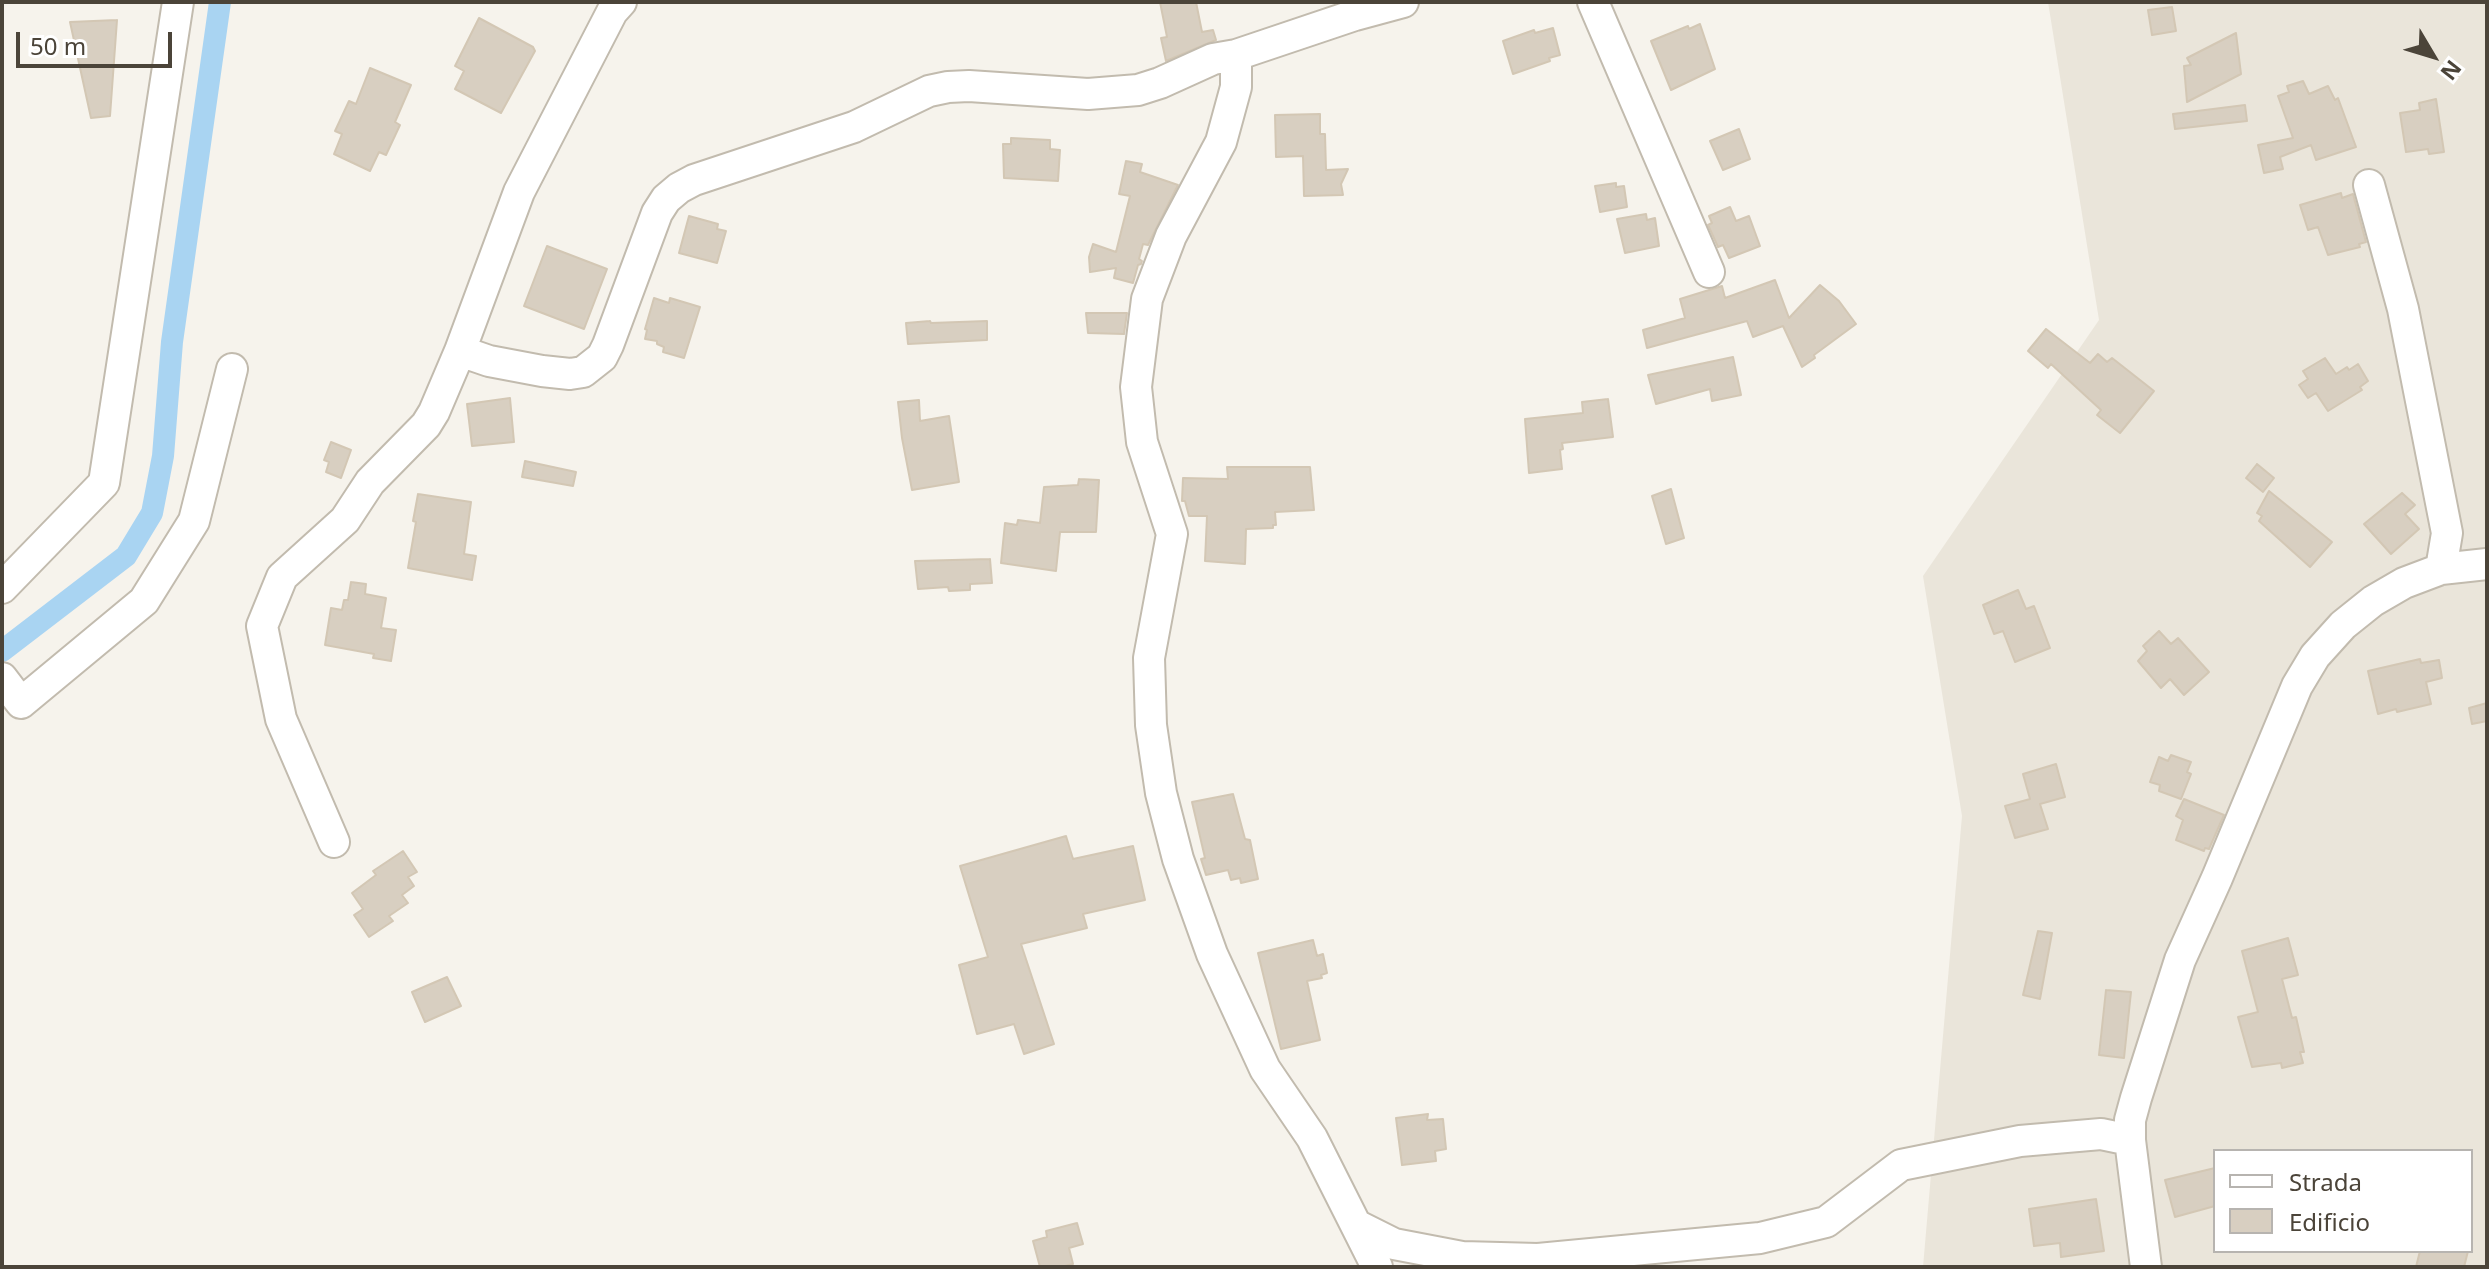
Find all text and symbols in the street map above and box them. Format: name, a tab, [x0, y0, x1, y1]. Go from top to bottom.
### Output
scale bar	[20, 16, 176, 66]
north arrow	[2393, 16, 2473, 96]
text: 50 m	[30, 29, 86, 62]
text: N	[2435, 54, 2469, 87]
legend	[2213, 1149, 2473, 1253]
text: Strada	[2289, 1165, 2362, 1198]
text: Edificio	[2289, 1205, 2370, 1238]

